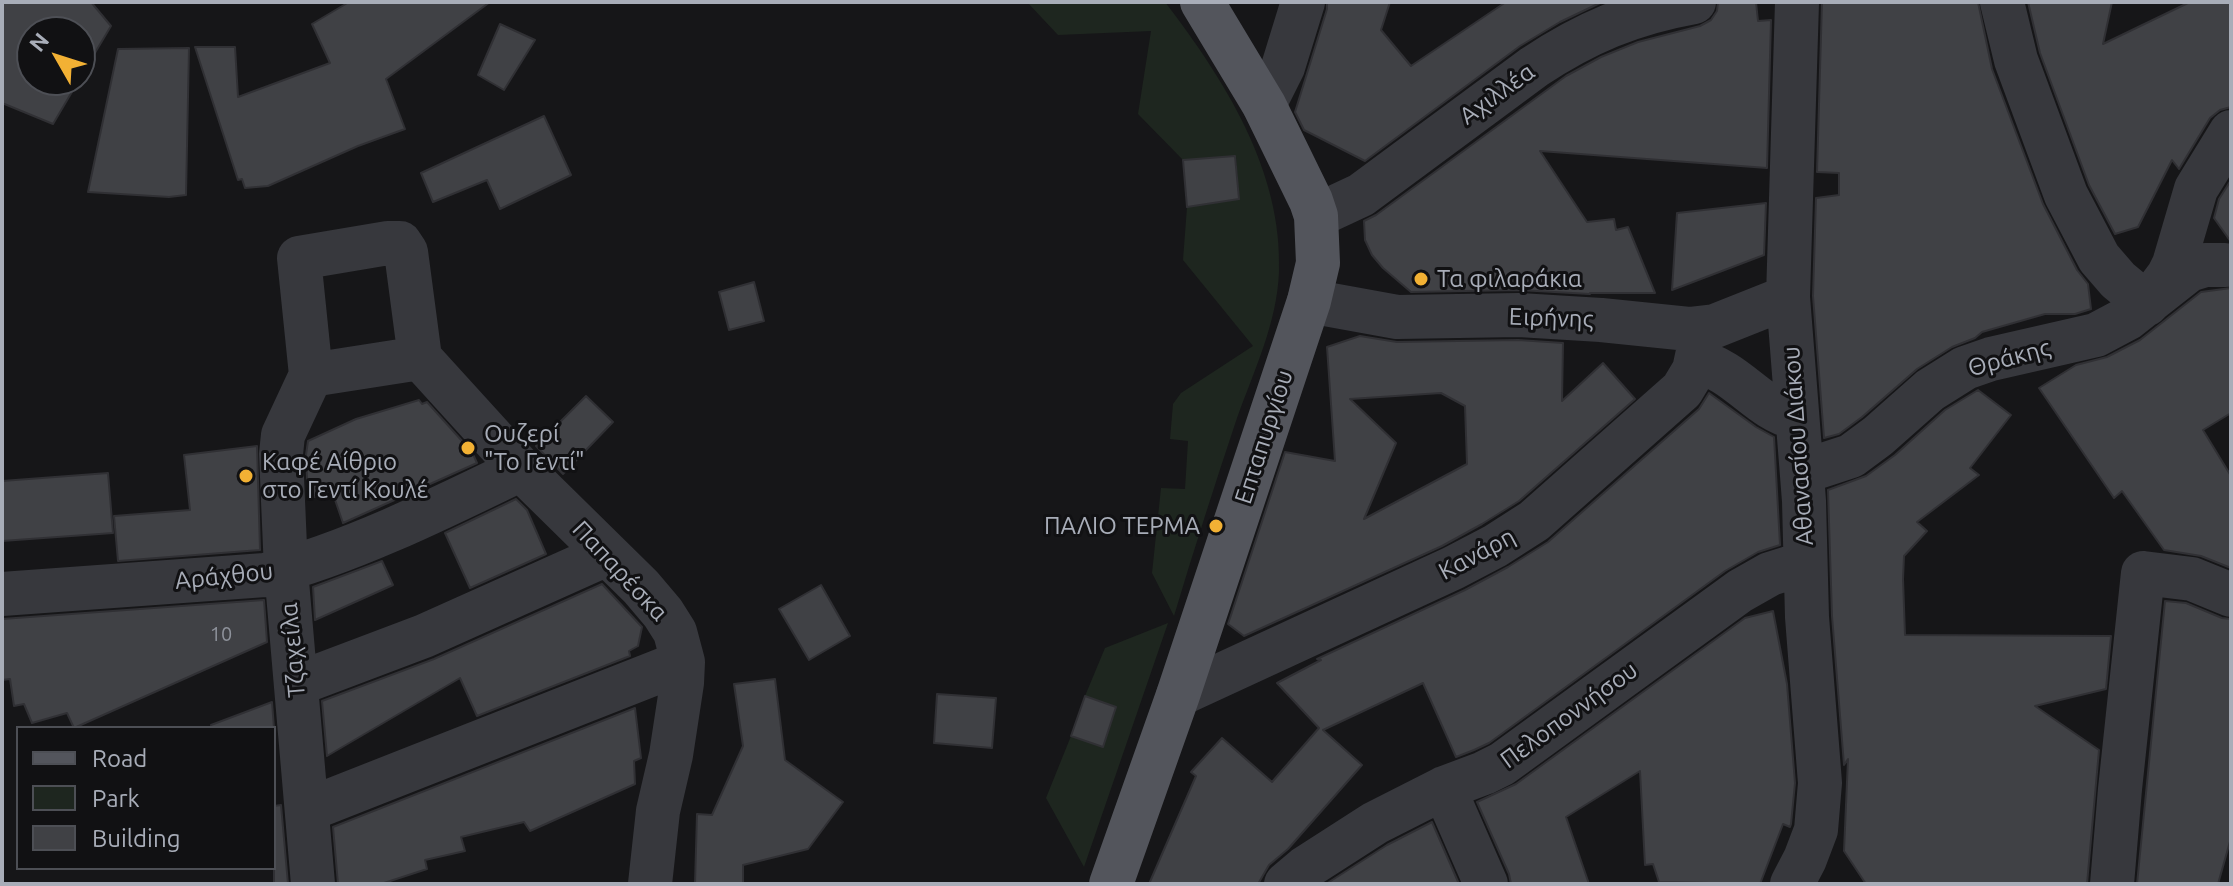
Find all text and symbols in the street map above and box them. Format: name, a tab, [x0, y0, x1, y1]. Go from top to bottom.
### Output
north arrow	[16, 16, 96, 96]
text: N	[24, 28, 53, 56]
street label: Αχιλλέα	[1454, 57, 1540, 131]
place label: Τα φιλαράκια	[1437, 265, 1582, 293]
marker: Τα φιλαράκια	[1412, 270, 1430, 288]
street label: Ειρήνης	[1508, 302, 1594, 334]
street label: Θράκης	[1965, 333, 2053, 383]
street label: Αθανασίου Διάκου	[1777, 345, 1819, 547]
street label: Επταπυργίου	[1229, 366, 1299, 508]
place label: Ουζερί "Το Γεντί"	[484, 420, 585, 476]
marker: Ουζερί "Το Γεντί"	[459, 439, 477, 457]
place label: Καφέ Αίθριο στο Γεντί Κουλέ	[262, 448, 429, 504]
marker: Καφέ Αίθριο στο Γεντί Κουλέ	[237, 467, 255, 485]
place label: ΠΑΛΙΟ ΤΕΡΜΑ	[1044, 512, 1200, 540]
street label: Παπαρέσκα	[566, 515, 674, 627]
marker: ΠΑΛΙΟ ΤΕΡΜΑ	[1207, 517, 1225, 535]
street label: Κανάρη	[1434, 522, 1520, 586]
street label: Αράχθου	[174, 557, 274, 595]
street label: Τζαχείλα	[275, 601, 311, 699]
house number: 10	[210, 622, 232, 646]
street label: Πελοποννήσου	[1495, 656, 1643, 774]
legend	[16, 726, 276, 870]
text: Road	[92, 745, 147, 772]
text: Park	[92, 785, 140, 812]
text: Building	[92, 825, 180, 852]

